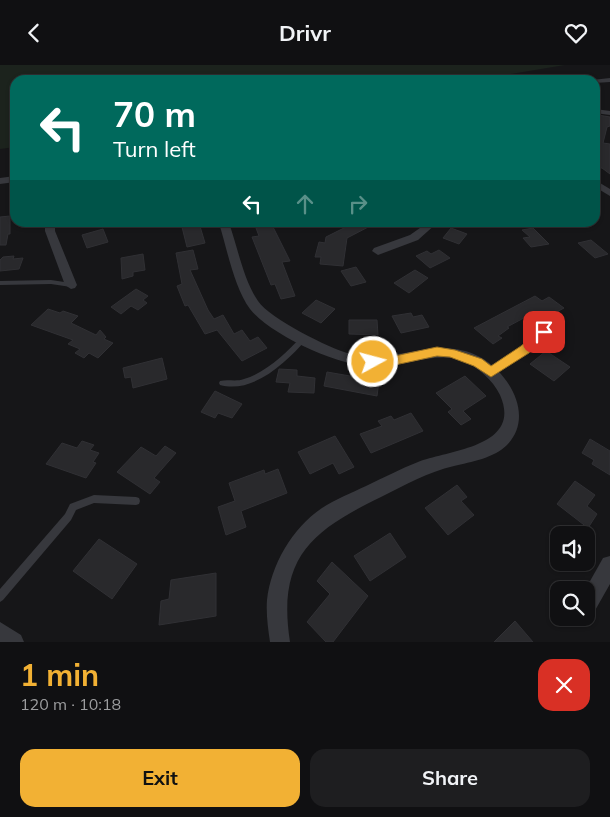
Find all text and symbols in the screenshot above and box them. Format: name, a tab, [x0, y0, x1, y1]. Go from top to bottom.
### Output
icon: back	[20, 19, 48, 47]
text: Drivr	[279, 19, 331, 47]
icon: heart	[562, 19, 590, 47]
text: 70 m	[113, 92, 196, 136]
icon: left	[30, 95, 95, 160]
text: Turn left	[113, 135, 196, 163]
icon: left	[238, 190, 266, 218]
icon: ahead	[291, 190, 319, 218]
icon: right	[344, 190, 372, 218]
pin	[523, 311, 565, 353]
icon: arrive	[530, 318, 558, 346]
position arrow	[346, 335, 398, 387]
map controls	[550, 526, 595, 626]
button: sound	[550, 526, 595, 571]
button: search	[550, 581, 595, 626]
text: 1 min	[20, 656, 99, 694]
button: close	[538, 659, 590, 711]
text: 120 m · 10:18	[20, 694, 121, 714]
button: Exit	[20, 749, 300, 807]
button: Share	[310, 749, 590, 807]

